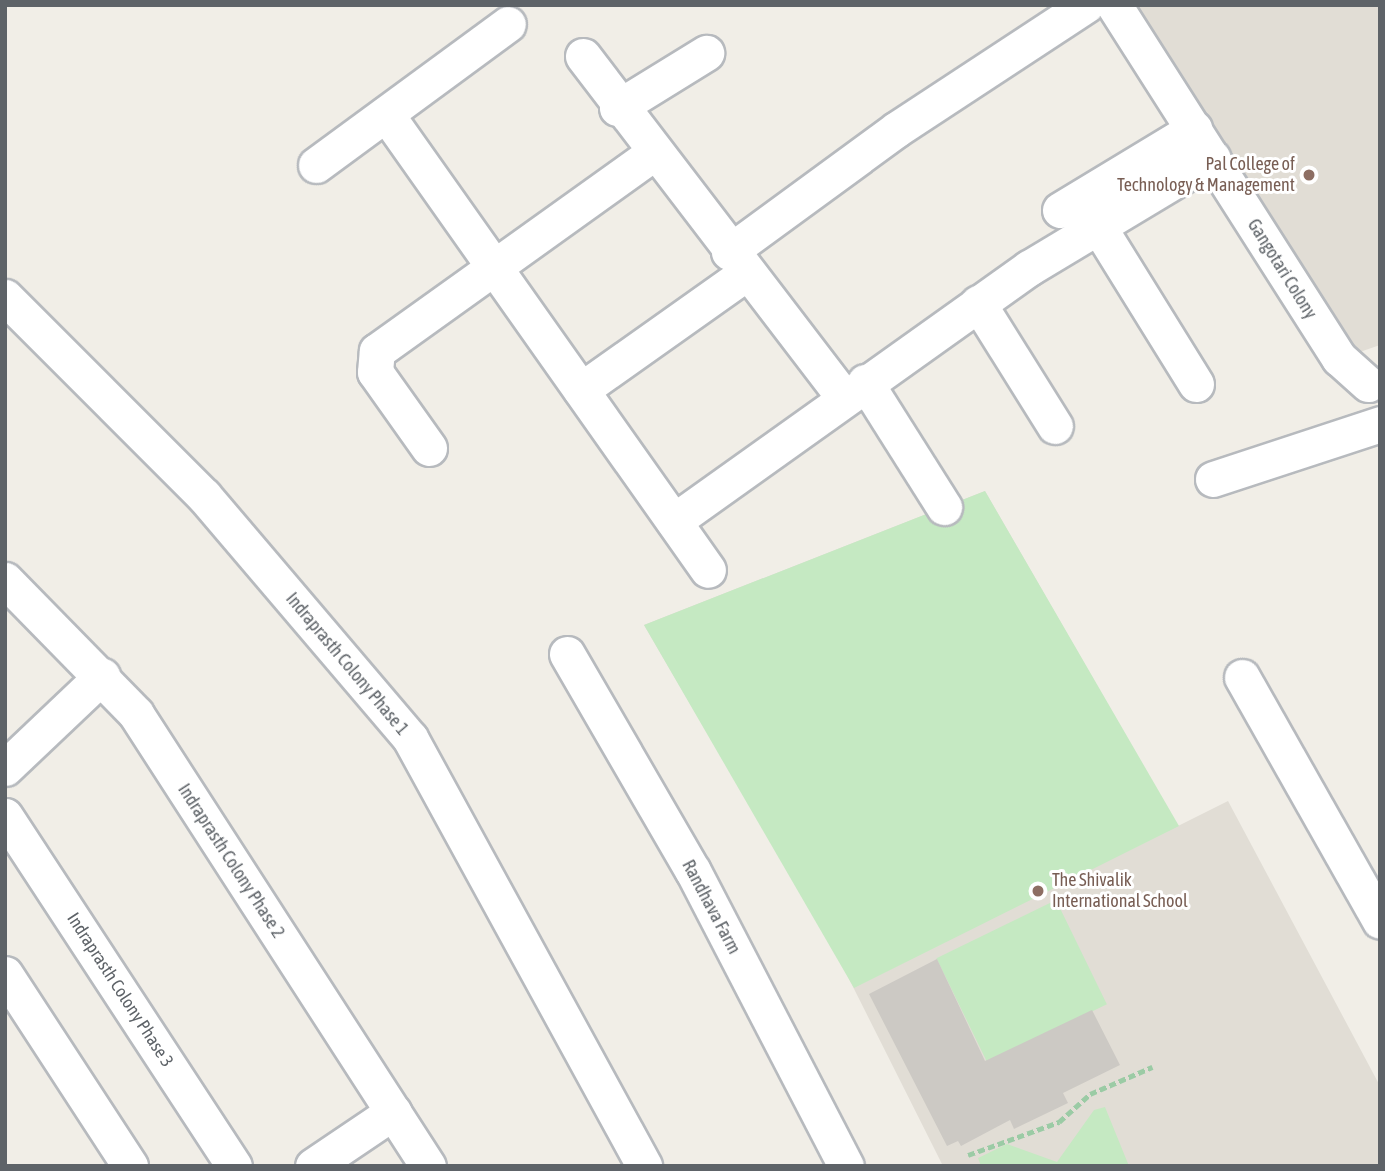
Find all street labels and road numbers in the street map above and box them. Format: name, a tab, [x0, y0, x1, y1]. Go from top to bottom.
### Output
street label: Gangotari Colony	[1243, 215, 1321, 323]
street label: Indraprasth Colony Phase 1	[281, 588, 413, 740]
street label: Indraprasth Colony Phase 2	[173, 780, 289, 942]
street label: Randhava Farm	[677, 856, 745, 958]
street label: Indraprasth Colony Phase 3	[62, 909, 178, 1071]

